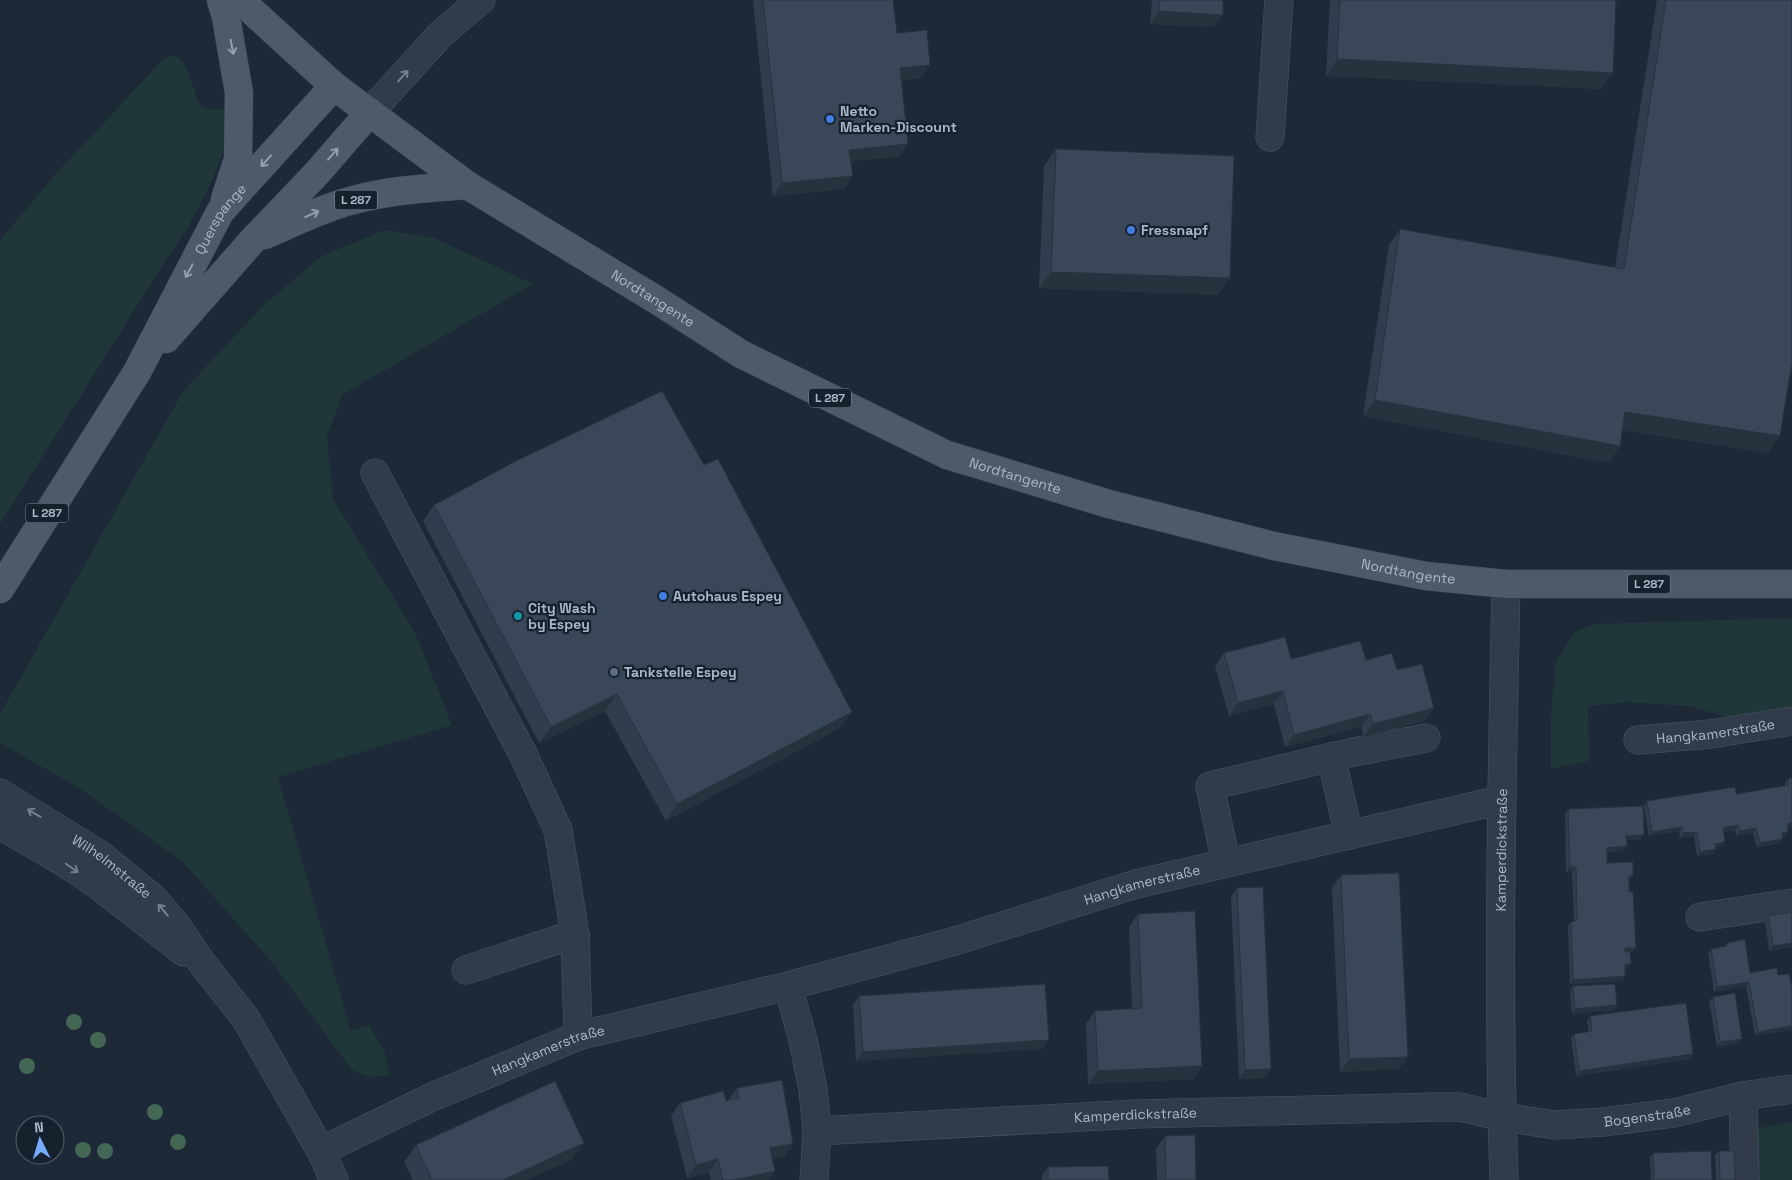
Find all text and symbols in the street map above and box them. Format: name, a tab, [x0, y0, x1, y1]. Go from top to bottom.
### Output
one-way arrow	[227, 39, 237, 55]
one-way arrow	[397, 70, 409, 82]
place label: Netto Marken-Discount	[840, 102, 957, 136]
marker: Netto Marken-Discount	[824, 113, 836, 125]
one-way arrow	[327, 148, 339, 161]
one-way arrow	[260, 154, 272, 167]
street label: Querspange	[190, 180, 250, 258]
road number: L 287	[335, 190, 377, 210]
one-way arrow	[304, 209, 319, 219]
place label: Fressnapf	[1141, 221, 1208, 239]
marker: Fressnapf	[1125, 224, 1137, 236]
one-way arrow	[184, 263, 193, 278]
street label: Nordtangente	[608, 266, 698, 331]
road number: L 287	[809, 388, 851, 408]
street label: Nordtangente	[967, 453, 1064, 498]
road number: L 287	[26, 503, 68, 522]
street label: Nordtangente	[1360, 554, 1456, 588]
road number: L 287	[1628, 574, 1670, 594]
place label: Autohaus Espey	[673, 587, 782, 605]
marker: Autohaus Espey	[657, 590, 669, 602]
place label: City Wash by Espey	[528, 599, 596, 633]
marker: City Wash by Espey	[512, 610, 524, 622]
place label: Tankstelle Espey	[624, 663, 737, 681]
marker: Tankstelle Espey	[608, 666, 620, 678]
street label: Hangkamerstraße	[1655, 715, 1776, 747]
street label: Kamperdickstraße	[1492, 788, 1511, 912]
one-way arrow	[27, 808, 41, 818]
street label: Wilhelmstraße	[69, 831, 155, 902]
street label: Hangkamerstraße	[1082, 861, 1202, 909]
one-way arrow	[65, 863, 79, 873]
one-way arrow	[158, 904, 169, 917]
street label: Hangkamerstraße	[489, 1021, 606, 1080]
street label: Bogenstraße	[1603, 1100, 1692, 1131]
street label: Kamperdickstraße	[1074, 1104, 1197, 1126]
north arrow	[15, 1115, 65, 1165]
text: N	[33, 1118, 44, 1136]

